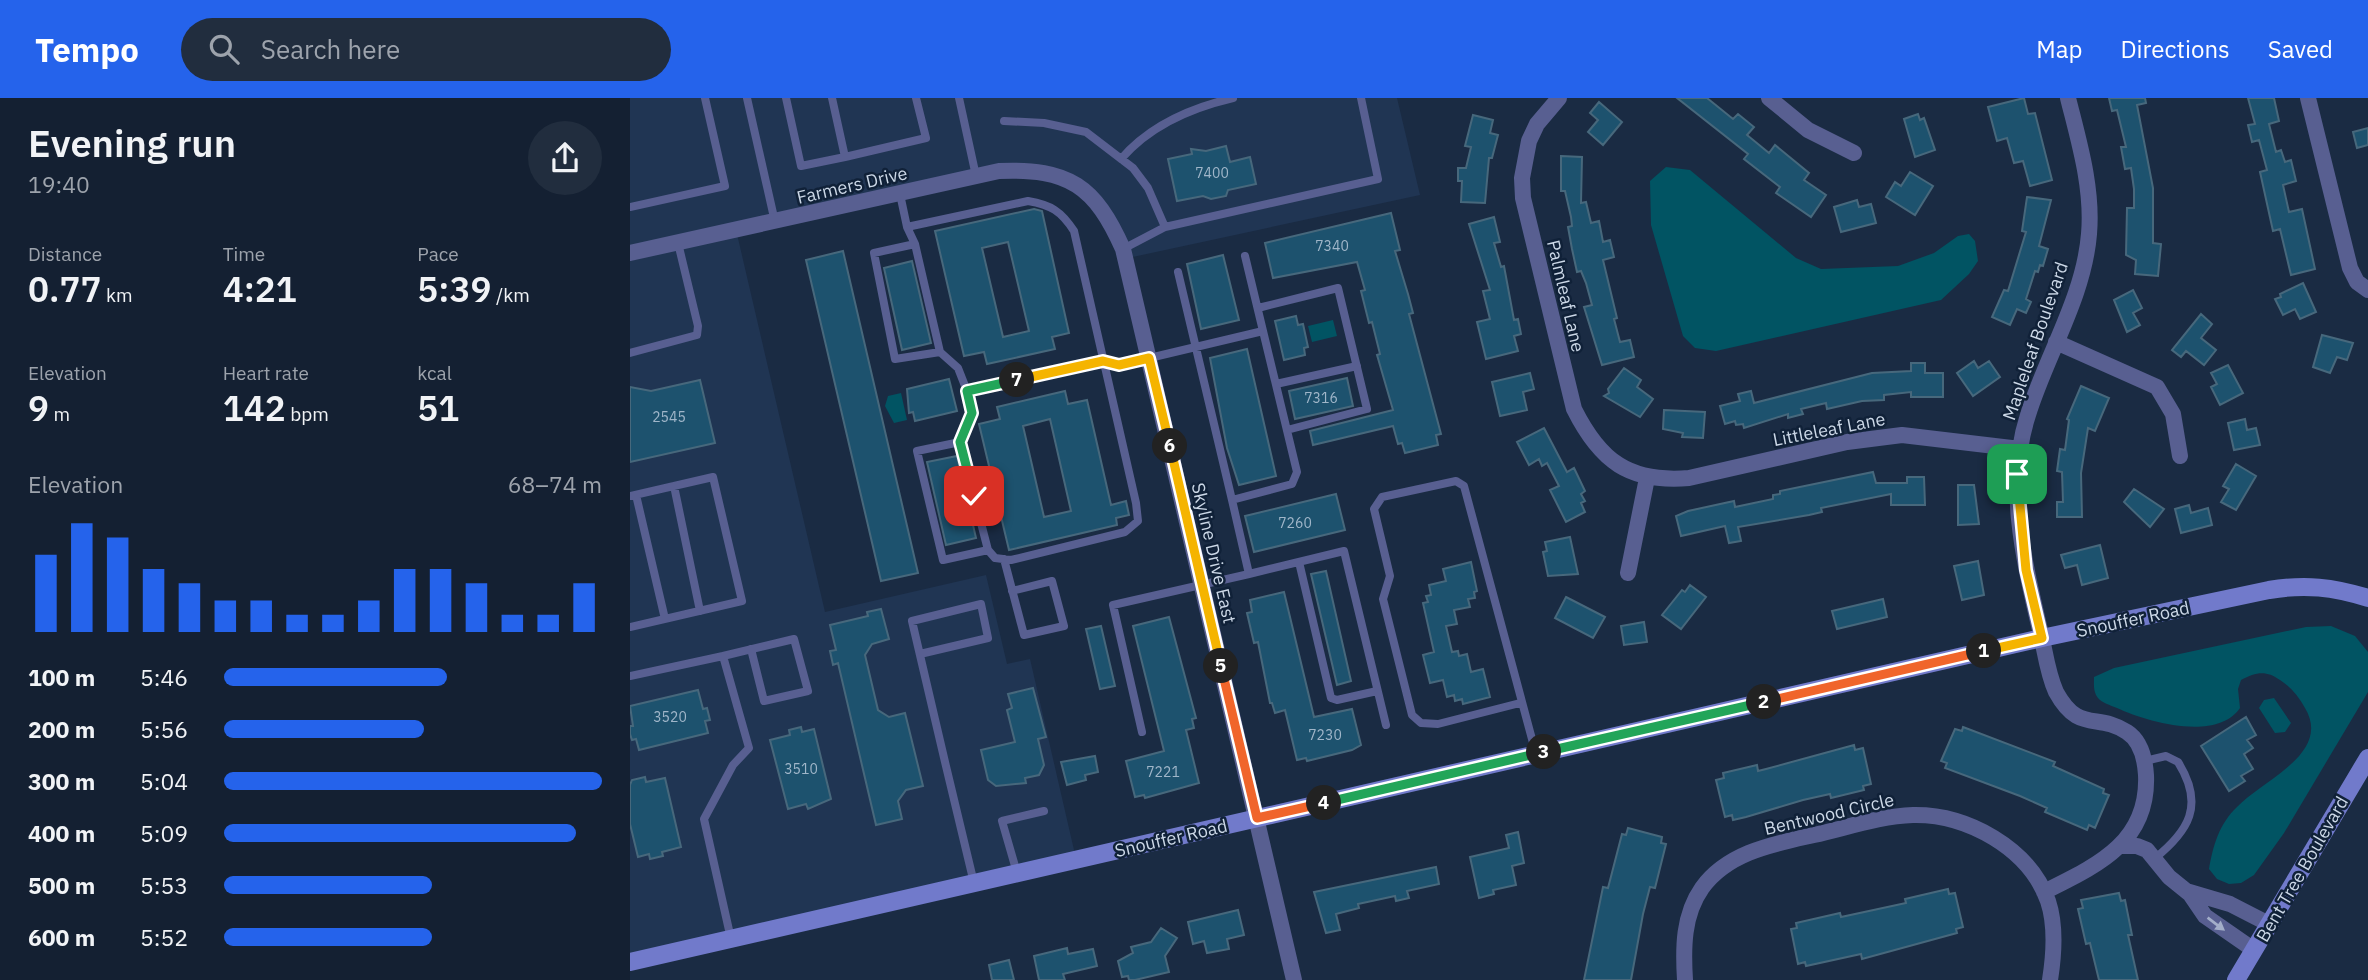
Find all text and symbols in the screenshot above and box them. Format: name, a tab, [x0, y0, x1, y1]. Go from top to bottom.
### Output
search box	[181, 18, 671, 81]
text: Tempo	[35, 28, 139, 71]
icon: search	[205, 30, 243, 68]
text: Search here	[261, 32, 400, 66]
text: Map	[2036, 33, 2082, 65]
text: Directions	[2120, 33, 2230, 65]
text: Saved	[2268, 33, 2333, 65]
text: Evening run	[28, 118, 236, 167]
button: share	[528, 121, 602, 195]
street label: Farmers Drive	[795, 161, 910, 209]
house number: 7400	[1195, 164, 1229, 182]
text: 19:40	[28, 169, 90, 199]
house number: 7340	[1315, 237, 1349, 255]
street label: Palmleaf Lane	[1542, 238, 1590, 354]
text: Distance	[28, 242, 102, 266]
text: Time	[223, 242, 265, 266]
text: Pace	[417, 242, 459, 266]
street label: Mapleleaf Boulevard	[1997, 259, 2073, 423]
text: 0.77	[28, 266, 101, 312]
text: 4:21	[223, 266, 297, 312]
text: 5:39	[417, 266, 492, 312]
text: km	[101, 283, 133, 307]
text: /km	[492, 283, 530, 307]
text: Elevation	[28, 361, 107, 385]
text: Heart rate	[223, 361, 309, 385]
text: kcal	[417, 361, 452, 385]
pin: 7	[1000, 362, 1034, 398]
text: 7	[1011, 367, 1022, 391]
text: 9	[28, 385, 49, 431]
text: 142	[223, 385, 286, 431]
text: 51	[417, 385, 459, 431]
house number: 7316	[1304, 389, 1338, 407]
text: m	[49, 402, 70, 426]
text: bpm	[286, 402, 329, 426]
street label: Littleleaf Lane	[1771, 407, 1887, 451]
house number: 2545	[652, 408, 686, 426]
pin: 6	[1152, 428, 1188, 464]
text: 6	[1164, 433, 1175, 457]
pin	[1987, 444, 2047, 504]
icon: arrive	[1998, 455, 2036, 493]
pin	[944, 466, 1004, 526]
text: Elevation	[28, 469, 123, 499]
text: 68–74 m	[508, 469, 602, 499]
icon: check	[955, 477, 993, 515]
street label: Skyline Drive East	[1187, 480, 1241, 626]
house number: 7260	[1278, 514, 1312, 532]
street label: Snouffer Road	[2075, 596, 2191, 642]
pin: 1	[1966, 634, 2002, 668]
text: 1	[1978, 638, 1989, 662]
pin: 5	[1204, 648, 1238, 684]
text: 5	[1215, 653, 1226, 677]
text: 100 m	[28, 662, 95, 692]
text: 5:46	[140, 662, 188, 692]
pin: 2	[1746, 684, 1782, 720]
text: 2	[1758, 689, 1769, 713]
house number: 3520	[653, 708, 687, 726]
text: 200 m	[28, 714, 95, 744]
text: 5:56	[140, 714, 188, 744]
house number: 7230	[1308, 726, 1342, 744]
pin: 3	[1527, 734, 1562, 770]
text: 3	[1538, 739, 1549, 763]
house number: 3510	[784, 760, 818, 778]
house number: 7221	[1146, 763, 1180, 781]
text: 300 m	[28, 766, 95, 796]
text: 5:04	[140, 766, 188, 796]
pin: 4	[1306, 786, 1342, 820]
street label: Bentwood Circle	[1762, 788, 1896, 840]
text: 4	[1318, 790, 1329, 814]
street label: Bent Tree Boulevard	[2251, 792, 2353, 946]
street label: Snouffer Road	[1113, 814, 1229, 862]
text: 400 m	[28, 818, 95, 848]
text: 5:09	[140, 818, 188, 848]
text: 500 m	[28, 870, 95, 900]
text: 5:53	[140, 870, 188, 900]
one-way arrow	[2207, 916, 2225, 930]
text: 600 m	[28, 922, 95, 952]
text: 5:52	[140, 922, 188, 952]

